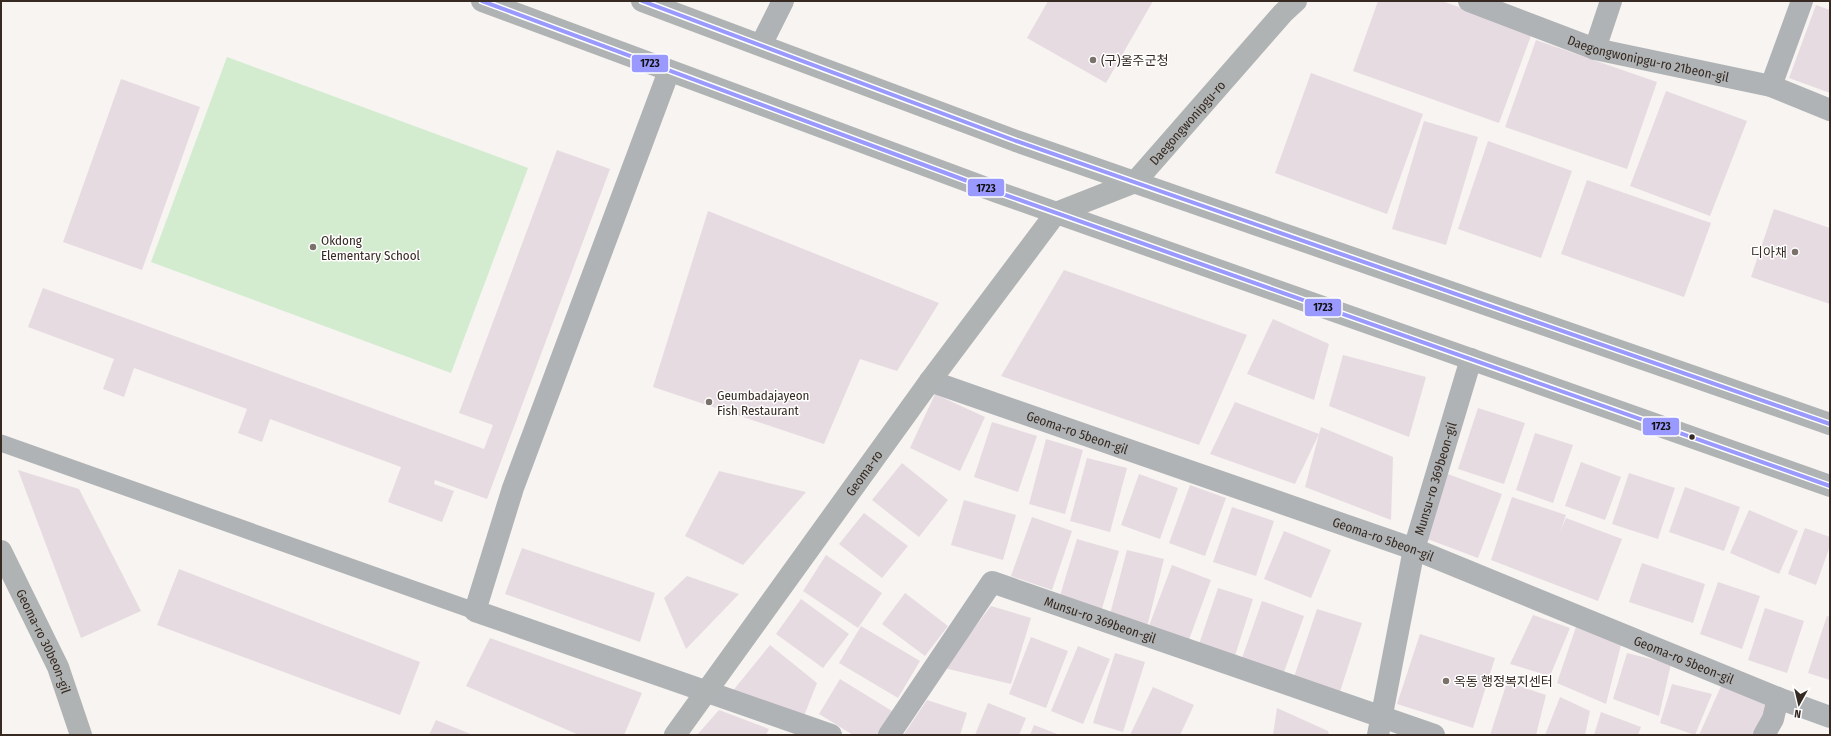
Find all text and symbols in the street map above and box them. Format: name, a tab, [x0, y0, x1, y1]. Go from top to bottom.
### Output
street label: Daegongwonipgu-ro 21beon-gil	[1566, 32, 1731, 85]
place label: (구)울주군청	[1101, 53, 1168, 68]
line badge: 1723	[631, 54, 669, 73]
marker: (구)울주군청	[1088, 55, 1098, 65]
text: 1723	[640, 57, 660, 70]
street label: Daegongwonipgu-ro	[1146, 77, 1228, 168]
line badge: 1723	[967, 178, 1005, 197]
text: 1723	[976, 182, 996, 195]
place label: Okdong Elementary School	[321, 233, 421, 263]
marker: Okdong Elementary School	[308, 242, 318, 252]
place label: 디아채	[1751, 245, 1787, 260]
marker: 디아채	[1790, 247, 1800, 257]
line badge: 1723	[1304, 298, 1342, 317]
text: 1723	[1313, 301, 1333, 314]
place label: Geumbadajayeon Fish Restaurant	[717, 388, 809, 418]
marker: Geumbadajayeon Fish Restaurant	[704, 397, 714, 407]
street label: Geoma-ro 5beon-gil	[1025, 408, 1131, 457]
line badge: 1723	[1642, 417, 1680, 436]
street label: Munsu-ro 369beon-gil	[1411, 420, 1459, 537]
text: 1723	[1651, 420, 1671, 433]
unlabelled marker	[1687, 432, 1697, 442]
street label: Geoma-ro	[842, 447, 885, 499]
street label: Geoma-ro 5beon-gil	[1331, 514, 1437, 564]
street label: Geoma-ro 30beon-gil	[13, 587, 74, 696]
street label: Munsu-ro 369beon-gil	[1042, 593, 1159, 646]
street label: Geoma-ro 5beon-gil	[1632, 632, 1737, 687]
place label: 옥동 행정복지센터	[1454, 674, 1553, 689]
marker: 옥동 행정복지센터	[1441, 676, 1451, 686]
north arrow	[1779, 684, 1819, 724]
text: N	[1794, 707, 1802, 720]

